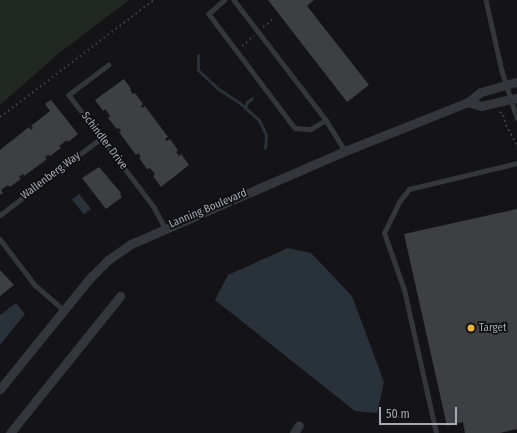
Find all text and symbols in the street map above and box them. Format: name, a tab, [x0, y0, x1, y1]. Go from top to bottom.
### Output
street label: Schindler Drive	[78, 110, 130, 172]
street label: Wallenberg Way	[19, 149, 83, 203]
street label: Lanning Boulevard	[167, 187, 249, 231]
place label: Target	[479, 321, 507, 335]
marker: Target	[466, 323, 476, 333]
scale bar	[381, 399, 459, 425]
text: 50 m	[386, 407, 410, 421]

